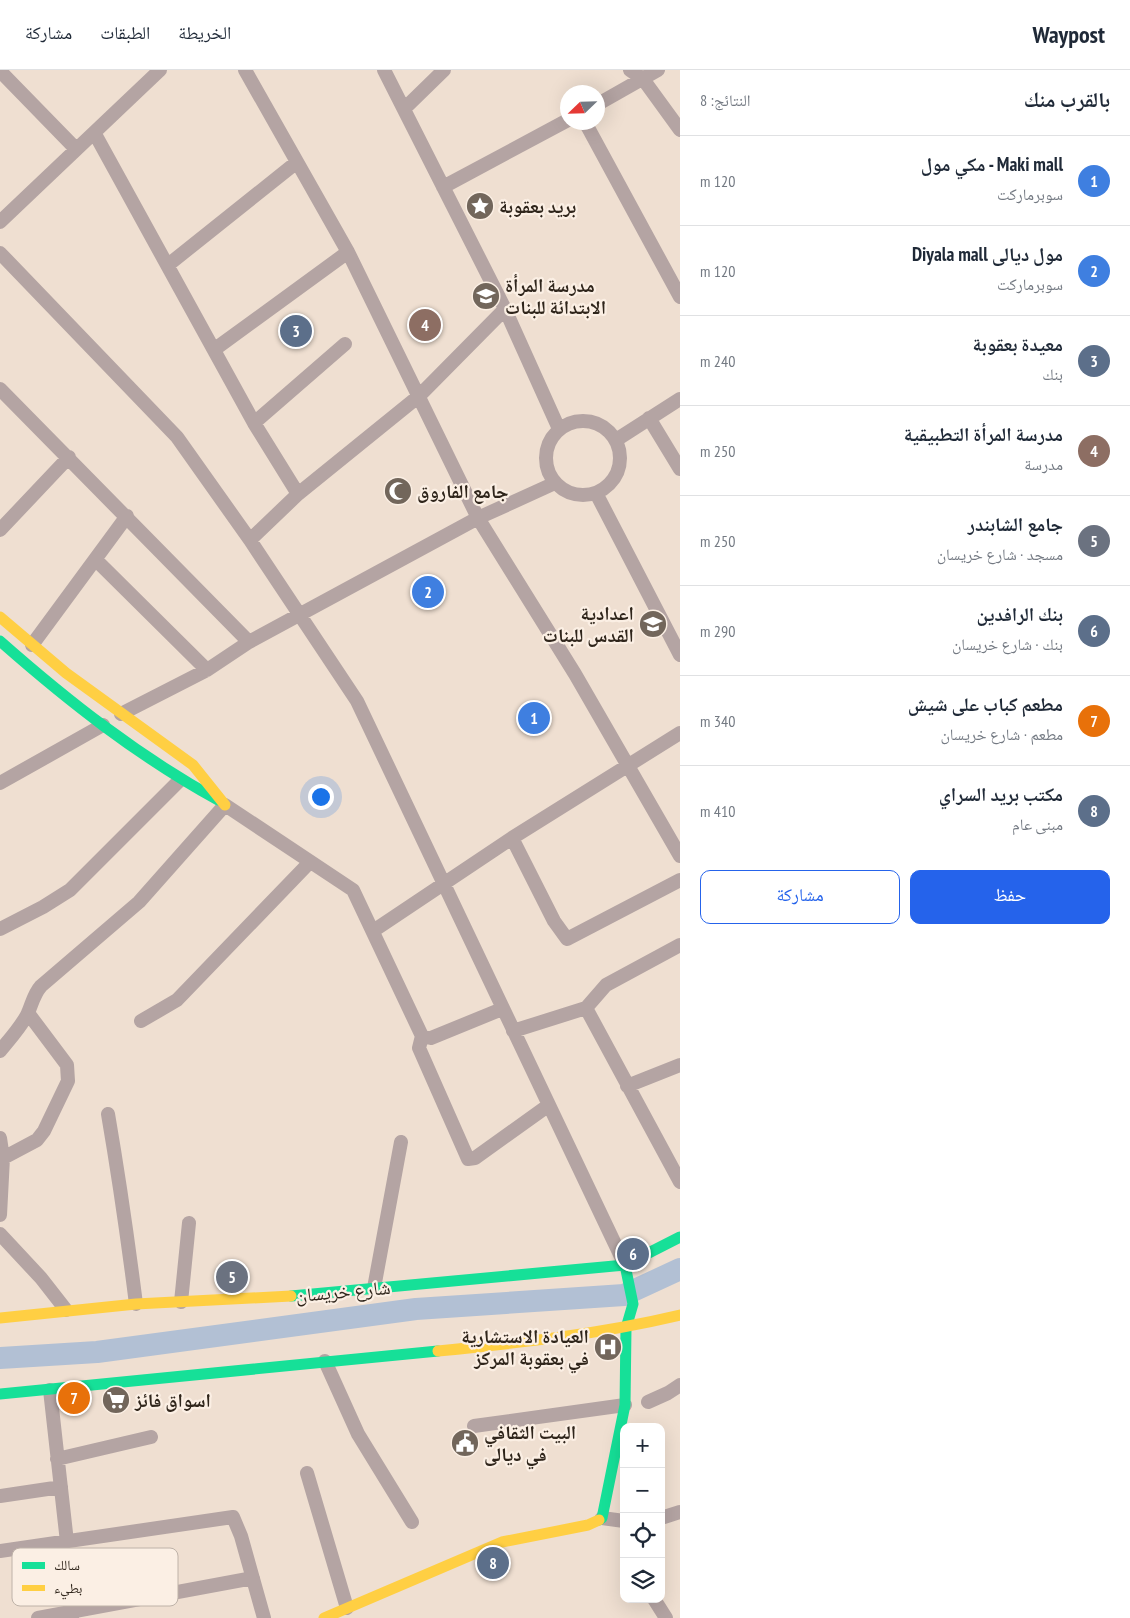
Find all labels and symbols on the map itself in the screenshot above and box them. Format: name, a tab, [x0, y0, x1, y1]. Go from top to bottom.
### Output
north arrow	[560, 85, 605, 130]
place icon: بريد بعقوبة	[465, 191, 495, 221]
place label: بريد بعقوبة	[499, 194, 576, 218]
place label: مدرسة المرأة الابتدائة للبنات	[505, 273, 606, 319]
school or university icon: مدرسة المرأة الابتدائة للبنات	[471, 281, 501, 311]
pin: 4	[409, 306, 441, 344]
pin: 3	[280, 312, 312, 350]
mosque icon: جامع الفاروق	[383, 476, 413, 506]
place label: جامع الفاروق	[417, 479, 509, 504]
pin: 2	[412, 573, 444, 611]
place label: اعدادية القدس للبنات	[543, 601, 634, 647]
school or university icon: اعدادية القدس للبنات	[638, 609, 668, 639]
pin: 1	[518, 699, 550, 737]
your location	[308, 784, 334, 810]
pin: 6	[617, 1235, 649, 1273]
pin: 5	[216, 1258, 248, 1296]
street label: شارع خريسان	[295, 1275, 391, 1307]
place label: العيادة الاستشارية في بعقوبة المركز	[461, 1324, 589, 1374]
hospital icon: العيادة الاستشارية في بعقوبة المركز	[593, 1332, 623, 1362]
pin: 7	[58, 1379, 90, 1417]
supermarket icon: اسواق فائز	[101, 1385, 131, 1415]
place label: اسواق فائز	[134, 1388, 211, 1412]
place label: البيت الثقافي في ديالى	[484, 1420, 576, 1470]
public building icon: البيت الثقافي في ديالى	[450, 1428, 480, 1458]
pin: 8	[477, 1544, 509, 1582]
legend	[12, 1548, 178, 1606]
text: سالك	[54, 1556, 80, 1574]
text: بطيء	[54, 1579, 83, 1600]

